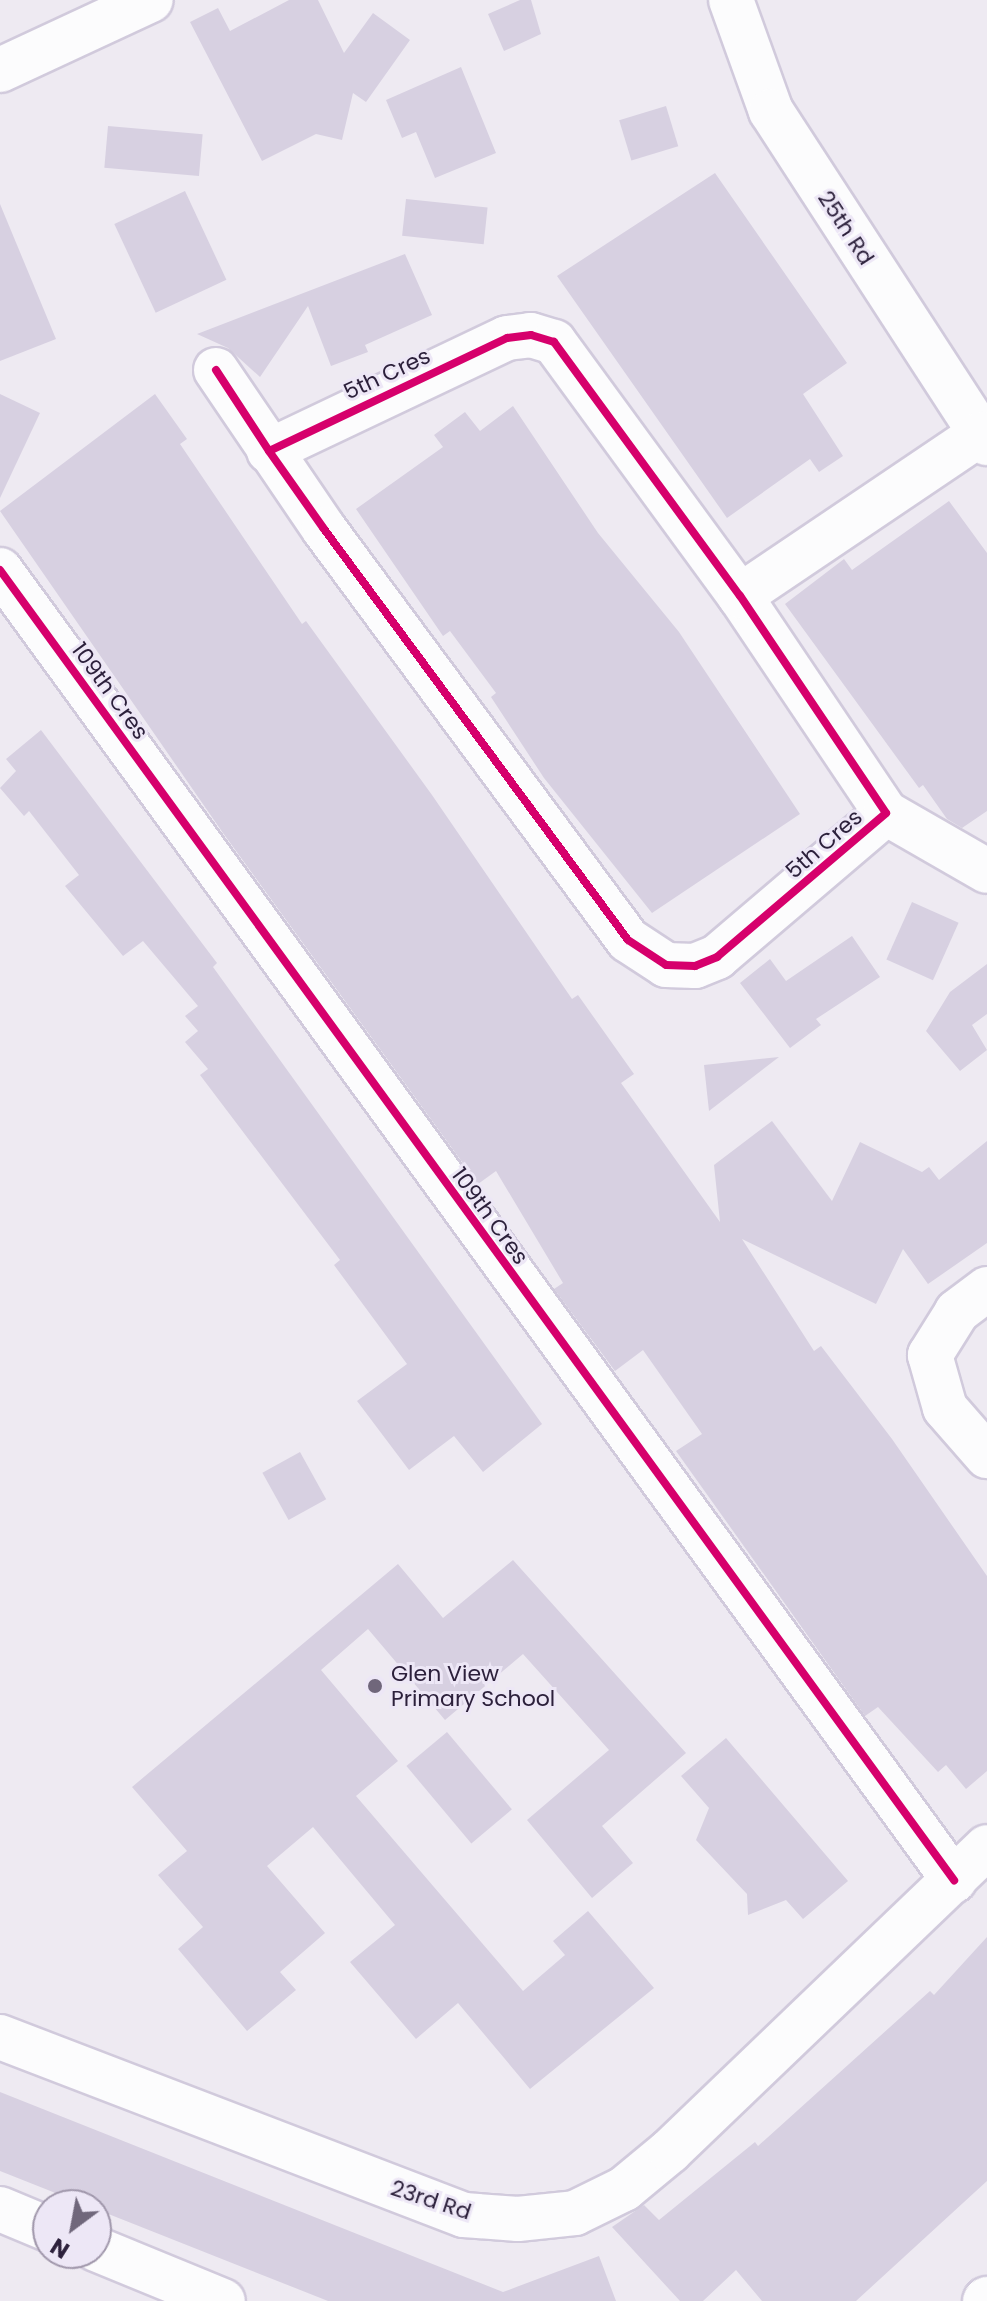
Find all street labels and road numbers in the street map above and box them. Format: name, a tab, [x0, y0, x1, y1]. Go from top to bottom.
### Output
street label: 25th Rd	[812, 186, 880, 270]
street label: 5th Cres	[340, 343, 434, 405]
street label: 109th Cres	[66, 638, 154, 744]
street label: 5th Cres	[781, 804, 867, 884]
street label: 109th Cres	[446, 1163, 534, 1269]
street label: 23rd Rd	[388, 2175, 474, 2225]

